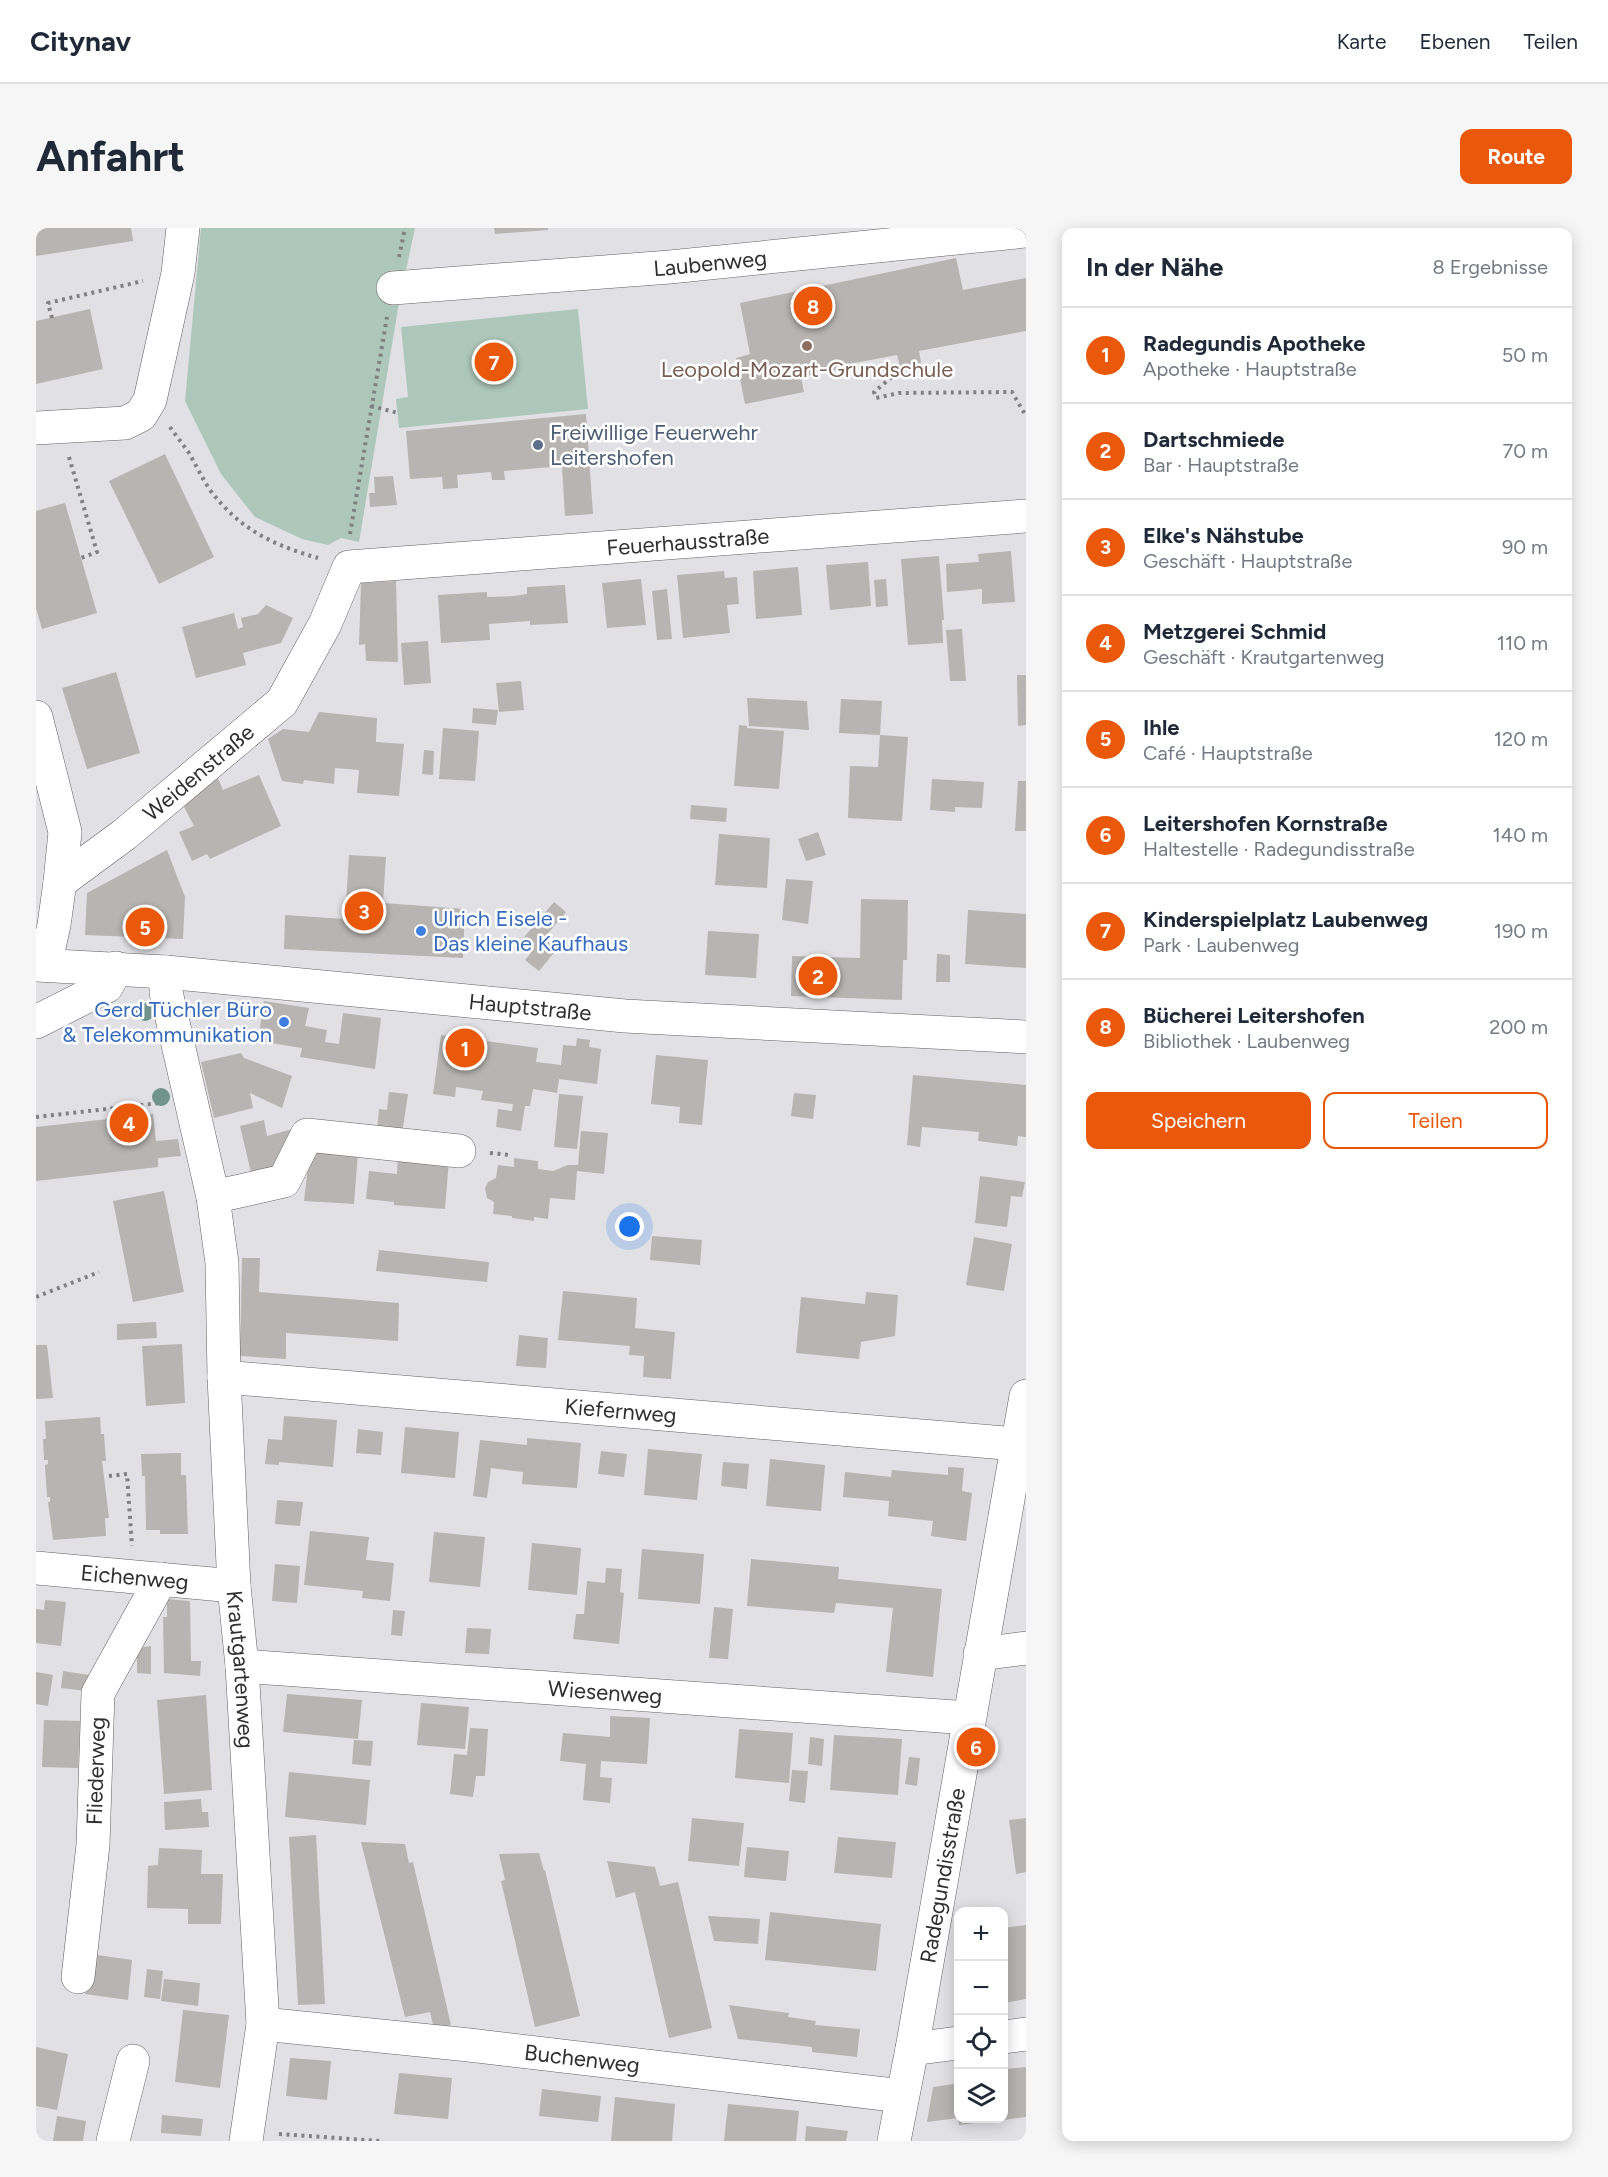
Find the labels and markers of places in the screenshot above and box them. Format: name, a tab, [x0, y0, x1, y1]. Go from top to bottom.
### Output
pin: 8	[794, 284, 832, 328]
marker: Leopold-Mozart-Grundschule	[800, 339, 814, 353]
pin: 7	[474, 340, 514, 384]
place label: Leopold-Mozart-Grundschule	[661, 356, 953, 383]
place label: Freiwillige Feuerwehr Leitershofen	[550, 419, 759, 471]
marker: Freiwillige Feuerwehr Leitershofen	[531, 438, 545, 452]
pin: 3	[344, 888, 384, 934]
pin: 5	[126, 904, 164, 950]
place label: Ulrich Eisele - Das kleine Kaufhaus	[433, 905, 628, 957]
marker: Ulrich Eisele - Das kleine Kaufhaus	[414, 924, 428, 938]
pin: 2	[798, 954, 838, 999]
place label: Gerd Tüchler Büro & Telekommunikation	[62, 996, 272, 1048]
marker: Gerd Tüchler Büro & Telekommunikation	[277, 1015, 291, 1029]
pin: 1	[446, 1026, 484, 1070]
pin: 4	[110, 1100, 148, 1146]
pin: 6	[956, 1724, 996, 1769]

